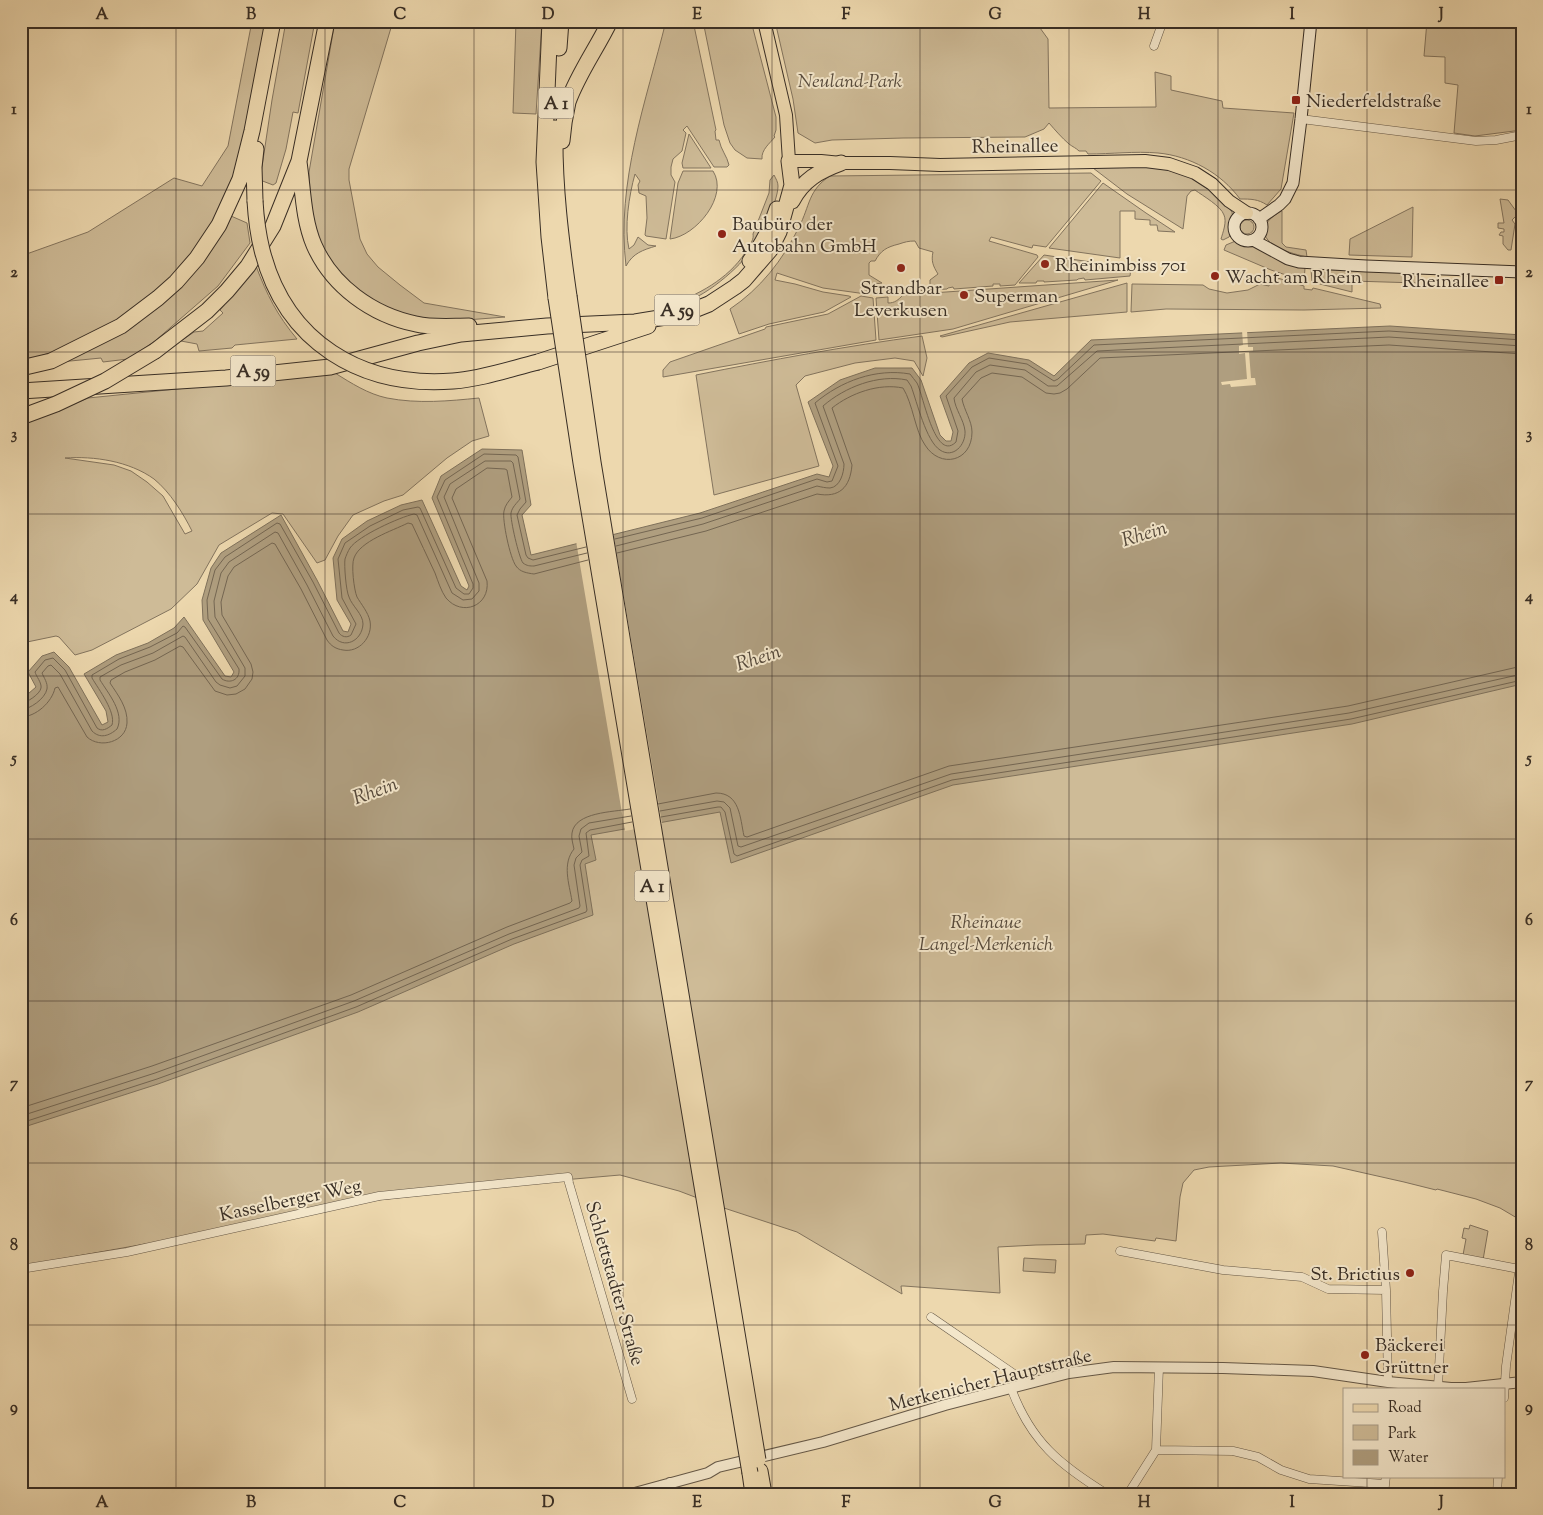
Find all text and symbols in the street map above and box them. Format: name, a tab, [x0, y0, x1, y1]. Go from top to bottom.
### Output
text: A	[96, 4, 109, 27]
text: B	[246, 4, 256, 27]
text: C	[394, 4, 407, 27]
text: D	[542, 4, 555, 27]
text: E	[692, 4, 702, 27]
text: F	[842, 4, 851, 27]
text: G	[988, 4, 1002, 27]
text: H	[1138, 4, 1151, 27]
text: I	[1289, 4, 1295, 27]
text: J	[1437, 4, 1444, 27]
park label: Neuland-Park	[798, 69, 903, 96]
road number: A 1	[538, 88, 574, 119]
place label: Niederfeldstraße	[1306, 89, 1441, 116]
marker: Niederfeldstraße	[1290, 94, 1302, 106]
text: 1	[11, 99, 17, 122]
text: 1	[1526, 99, 1532, 122]
street label: Rheinallee	[971, 133, 1059, 162]
place label: Baubüro der Autobahn GmbH	[732, 212, 877, 261]
marker: Baubüro der Autobahn GmbH	[716, 228, 728, 240]
place label: Rheinimbiss 701	[1055, 253, 1187, 280]
marker: Rheinimbiss 701	[1039, 258, 1051, 270]
text: 2	[10, 262, 18, 285]
marker: Strandbar Leverkusen	[895, 262, 907, 274]
text: 2	[1525, 262, 1533, 285]
place label: Wacht am Rhein	[1225, 265, 1362, 292]
place label: Rheinallee	[1402, 269, 1489, 296]
marker: Wacht am Rhein	[1209, 270, 1221, 282]
marker: Rheinallee	[1493, 274, 1505, 286]
place label: Strandbar Leverkusen	[854, 276, 948, 325]
place label: Superman	[974, 284, 1059, 311]
marker: Superman	[958, 289, 970, 301]
road number: A 59	[654, 294, 700, 326]
road number: A 59	[230, 356, 276, 386]
text: 3	[11, 424, 18, 447]
text: 3	[1526, 424, 1533, 447]
water label: Rhein	[1118, 515, 1171, 556]
text: 4	[9, 586, 18, 609]
text: 4	[1524, 586, 1533, 609]
water label: Rhein	[732, 638, 786, 680]
text: 5	[9, 748, 17, 771]
text: 5	[1524, 748, 1532, 771]
water label: Rhein	[349, 771, 403, 814]
road number: A 1	[634, 870, 670, 901]
text: 6	[10, 910, 18, 933]
park label: Rheinaue Langel-Merkenich	[919, 910, 1054, 959]
text: 6	[1525, 910, 1533, 933]
text: 7	[10, 1073, 19, 1096]
text: 7	[1525, 1073, 1534, 1096]
street label: Kasselberger Weg	[217, 1173, 364, 1230]
street label: Schlettstadter Straße	[577, 1198, 650, 1369]
text: 8	[10, 1235, 18, 1258]
text: 8	[1525, 1235, 1533, 1258]
place label: St. Brictius	[1310, 1262, 1400, 1289]
marker: St. Brictius	[1404, 1267, 1416, 1279]
place label: Bäckerei Grüttner	[1375, 1333, 1449, 1382]
street label: Merkenicher Hauptstraße	[886, 1343, 1095, 1420]
marker: Bäckerei Grüttner	[1359, 1349, 1371, 1361]
legend	[1343, 1388, 1506, 1478]
text: 9	[10, 1397, 18, 1420]
text: 9	[1525, 1397, 1533, 1420]
text: Road	[1388, 1398, 1422, 1419]
text: Park	[1388, 1424, 1417, 1445]
text: Water	[1388, 1448, 1429, 1469]
text: A	[96, 1492, 109, 1515]
text: B	[246, 1492, 256, 1515]
text: C	[394, 1492, 407, 1515]
text: D	[542, 1492, 555, 1515]
text: E	[692, 1492, 702, 1515]
text: F	[842, 1492, 851, 1515]
text: G	[988, 1492, 1002, 1515]
text: H	[1138, 1492, 1151, 1515]
text: I	[1289, 1492, 1295, 1515]
text: J	[1437, 1492, 1444, 1515]

